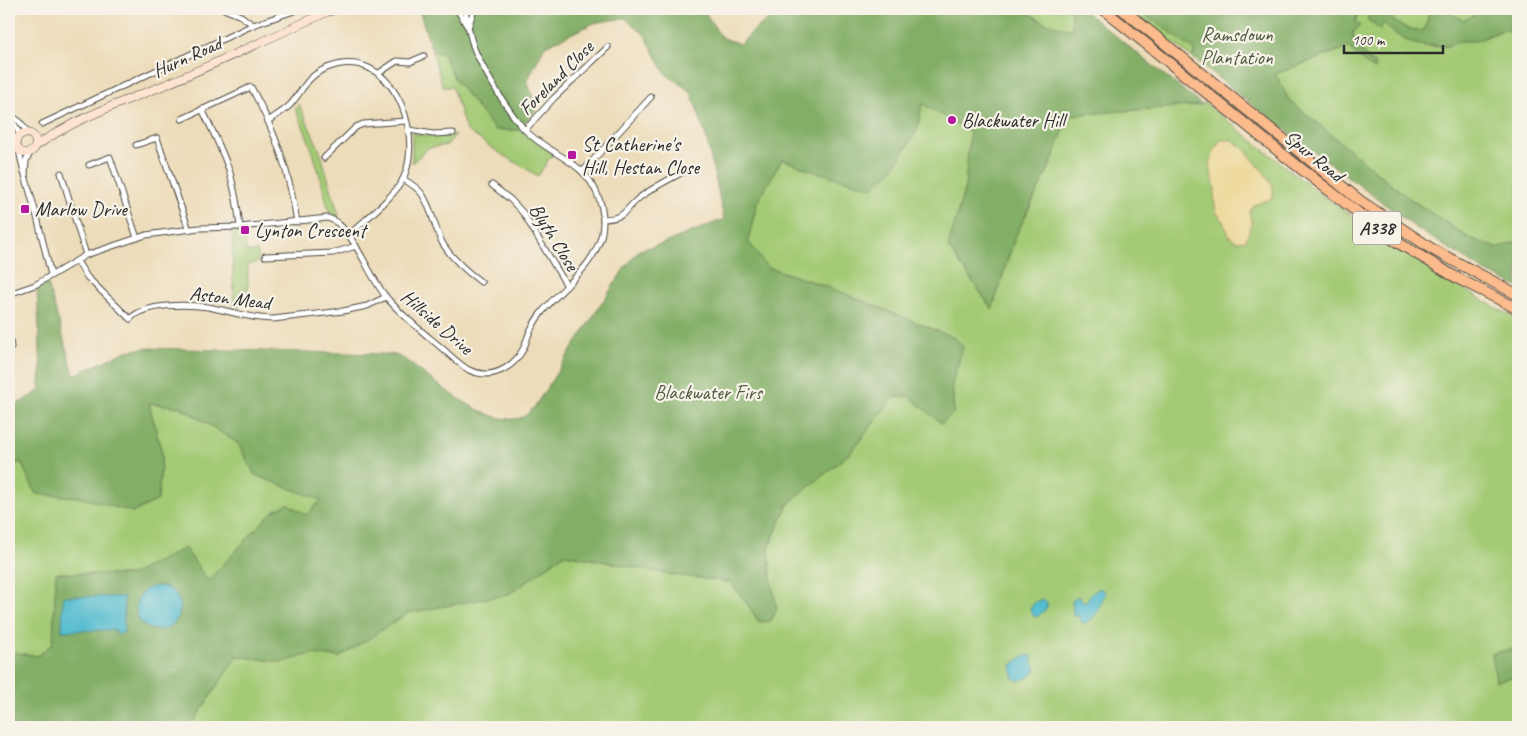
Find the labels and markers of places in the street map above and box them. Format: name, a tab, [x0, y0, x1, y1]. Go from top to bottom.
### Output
place label: Blackwater Hill	[962, 108, 1068, 133]
marker: Blackwater Hill	[946, 114, 958, 126]
place label: St Catherine's Hill, Hestan Close	[582, 132, 701, 180]
marker: St Catherine's Hill, Hestan Close	[566, 149, 578, 161]
place label: Marlow Drive	[35, 197, 128, 222]
marker: Marlow Drive	[19, 203, 31, 215]
place label: Lynton Crescent	[255, 218, 369, 243]
marker: Lynton Crescent	[239, 224, 251, 236]

